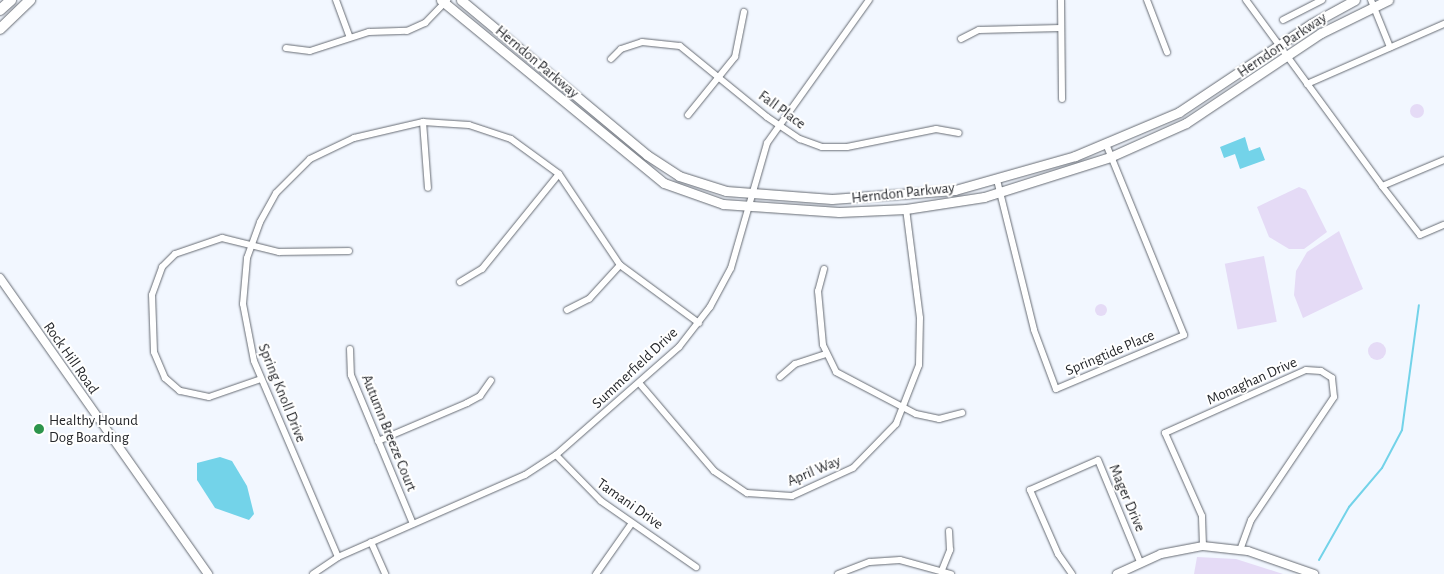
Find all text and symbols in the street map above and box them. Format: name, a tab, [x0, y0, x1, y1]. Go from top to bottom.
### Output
street label: Herndon Parkway	[1234, 9, 1330, 81]
street label: Herndon Parkway	[492, 22, 582, 102]
street label: Fall Place	[755, 87, 809, 133]
street label: Herndon Parkway	[851, 179, 955, 207]
street label: Rock Hill Road	[40, 318, 102, 398]
street label: Summerfield Drive	[588, 324, 682, 412]
street label: Springtide Place	[1063, 326, 1157, 380]
street label: Spring Knoll Drive	[254, 341, 310, 445]
street label: Monaghan Drive	[1204, 353, 1300, 409]
street label: Autumn Breeze Court	[357, 372, 421, 494]
place label: Healthy Hound Dog Boarding	[49, 411, 138, 446]
marker: Healthy Hound Dog Boarding	[33, 423, 45, 435]
street label: April Way	[785, 452, 843, 490]
street label: Mager Drive	[1105, 462, 1149, 534]
street label: Tamani Drive	[593, 475, 667, 533]

